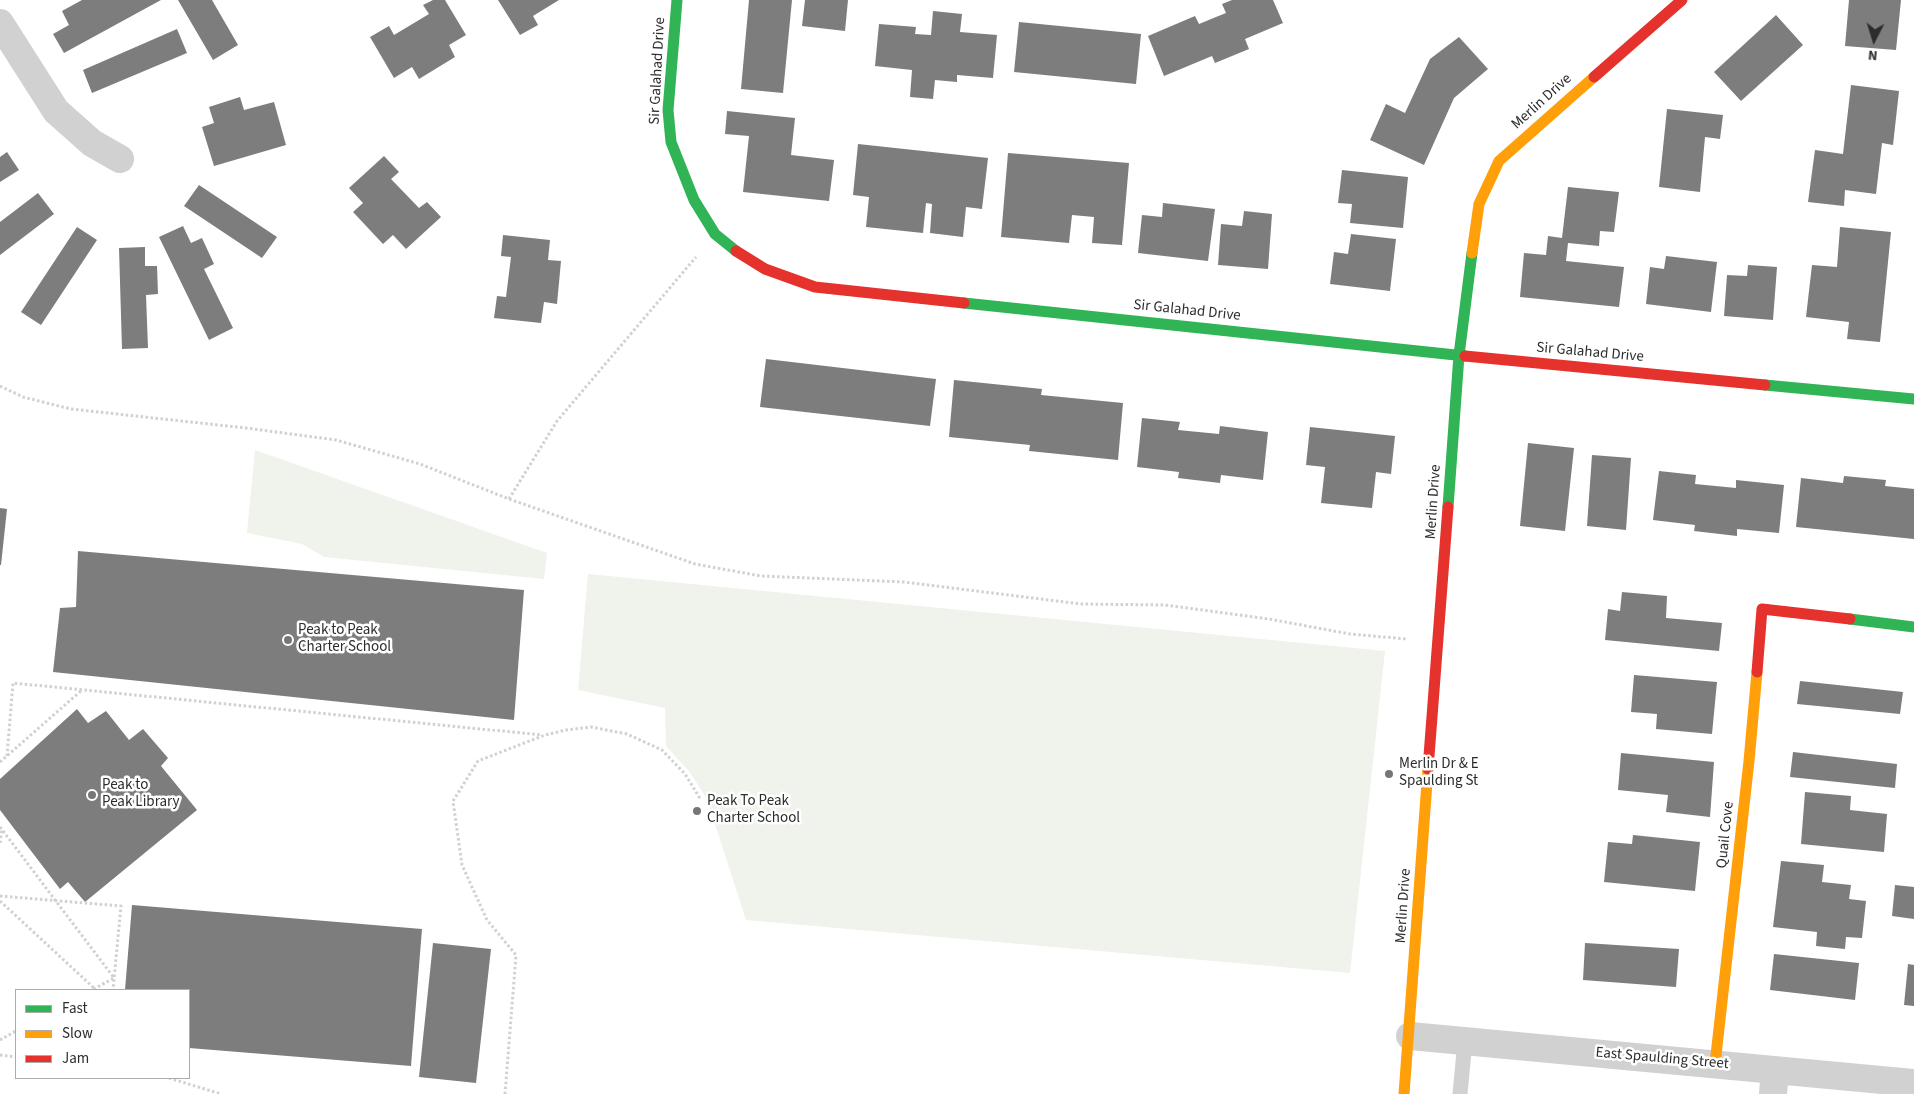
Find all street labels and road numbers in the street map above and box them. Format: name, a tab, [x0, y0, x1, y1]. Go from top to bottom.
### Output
street label: Sir Galahad Drive	[646, 17, 670, 125]
street label: Merlin Drive	[1508, 70, 1576, 134]
street label: Sir Galahad Drive	[1133, 296, 1241, 326]
street label: Sir Galahad Drive	[1536, 339, 1644, 367]
street label: Merlin Drive	[1422, 464, 1446, 540]
street label: Quail Cove	[1714, 801, 1738, 869]
street label: Merlin Drive	[1392, 868, 1416, 944]
street label: East Spaulding Street	[1595, 1044, 1729, 1074]

